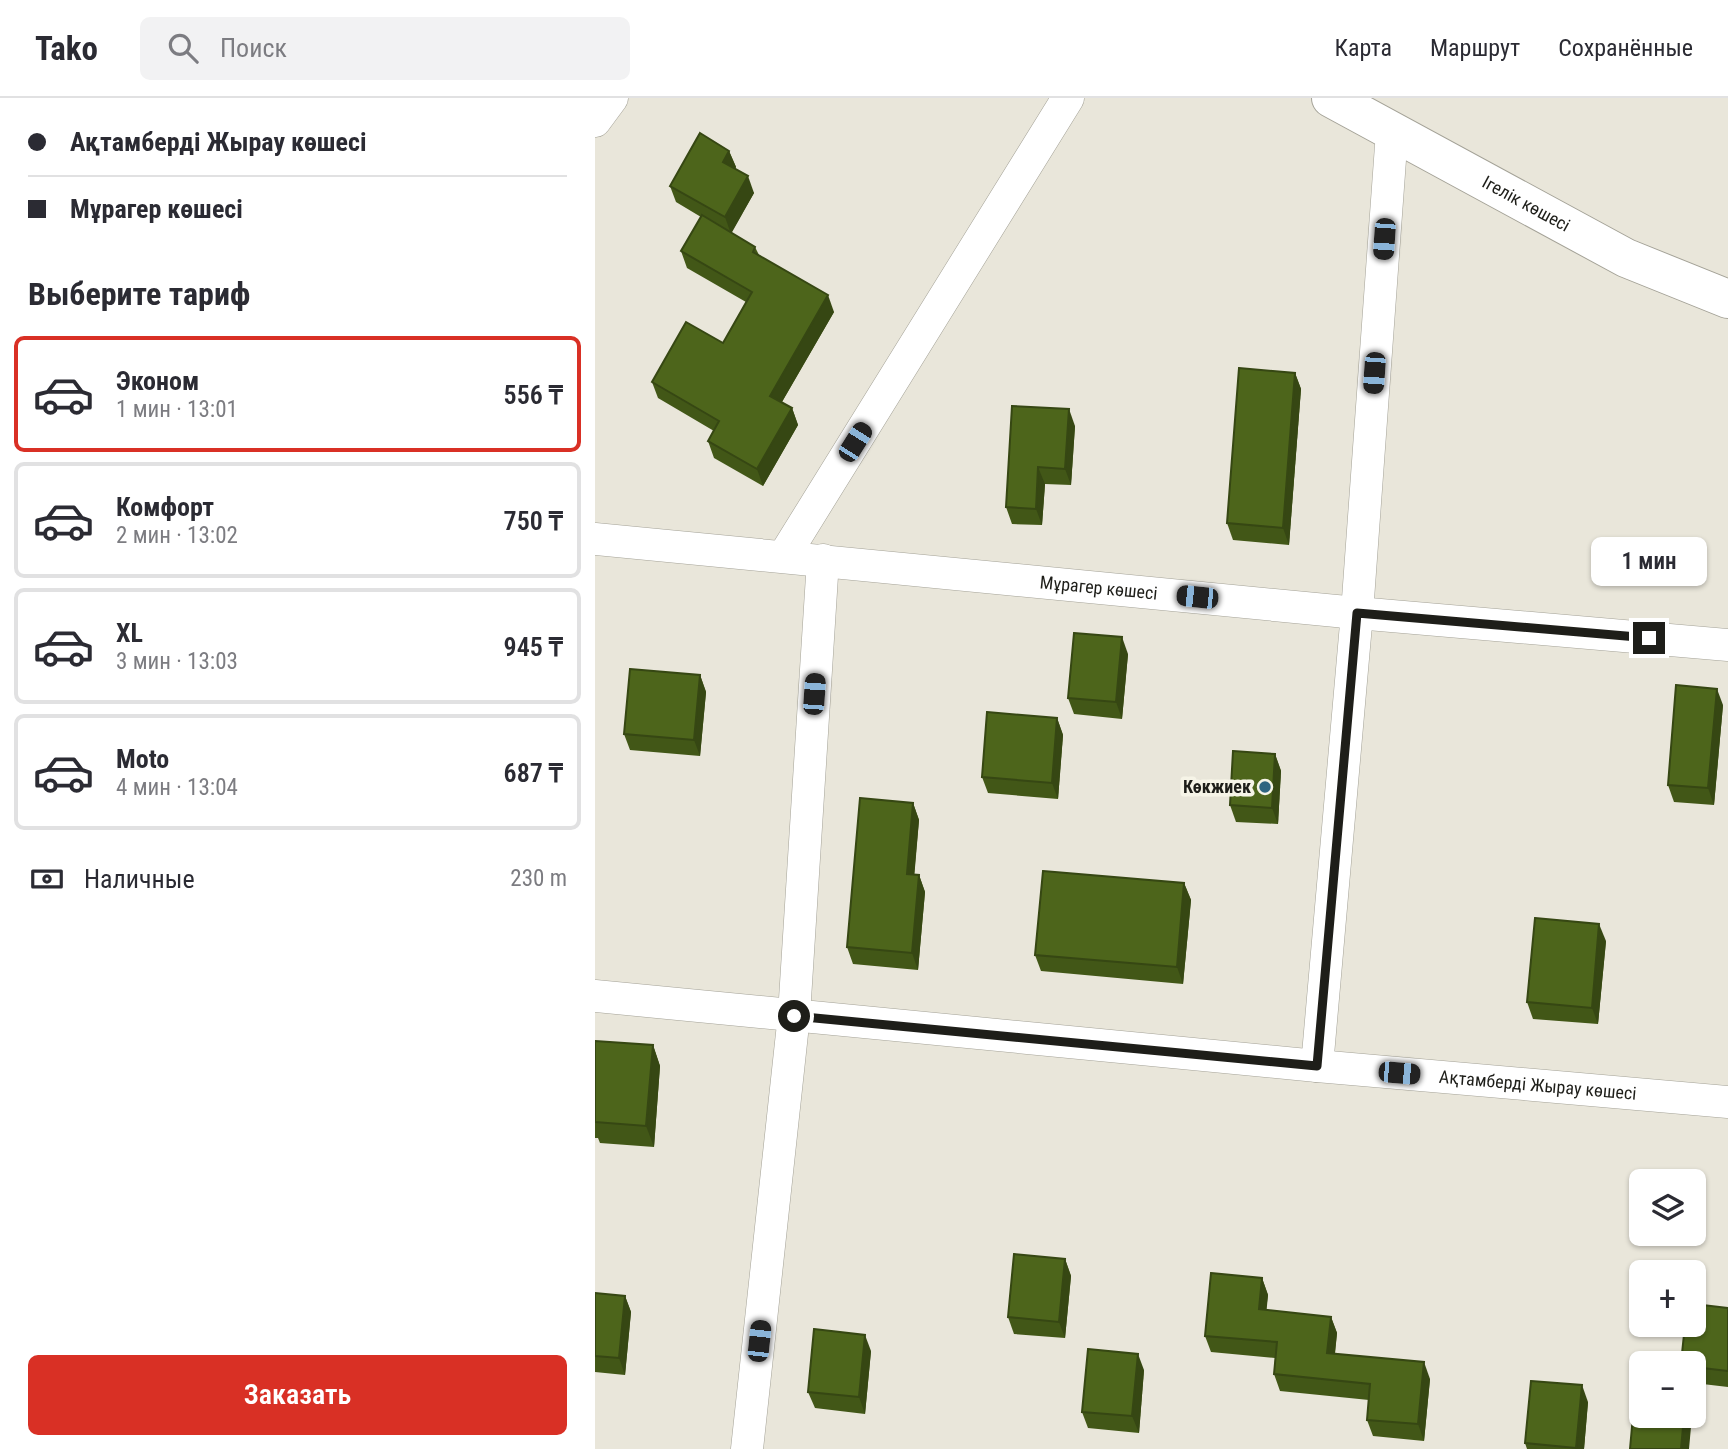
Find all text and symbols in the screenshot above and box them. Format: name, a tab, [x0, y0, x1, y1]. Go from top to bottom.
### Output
search box	[140, 17, 630, 80]
text: Tako	[35, 29, 98, 68]
icon: search	[164, 29, 202, 67]
text: Поиск	[220, 33, 287, 63]
text: Карта	[1335, 34, 1392, 62]
text: Маршрут	[1430, 34, 1520, 62]
text: Сохранённые	[1558, 34, 1693, 62]
text: Ақтамберді Жырау көшесі	[70, 127, 366, 157]
street label: Ігелік көшесі	[1479, 171, 1574, 236]
text: Мұрагер көшесі	[70, 194, 243, 224]
car	[1373, 217, 1396, 261]
text: Выберите тариф	[28, 275, 250, 313]
car	[1363, 351, 1386, 395]
icon: car	[32, 363, 95, 426]
text: Эконом	[116, 366, 199, 396]
text: 556 ₸	[504, 380, 563, 410]
text: 1 мин · 13:01	[116, 396, 238, 423]
car	[835, 419, 876, 465]
icon: car	[32, 489, 95, 552]
text: Комфорт	[116, 492, 214, 522]
text: 750 ₸	[504, 506, 563, 536]
text: 2 мин · 13:02	[116, 522, 238, 549]
callout: 1 мин	[1591, 536, 1707, 586]
text: 1 мин	[1621, 548, 1677, 575]
street label: Мұрагер көшесі	[1039, 571, 1159, 604]
car	[1176, 584, 1219, 610]
icon: car	[32, 615, 95, 678]
text: XL	[116, 618, 143, 648]
route end	[1633, 622, 1665, 654]
text: 945 ₸	[504, 632, 563, 662]
text: 3 мин · 13:03	[116, 648, 238, 675]
car	[803, 672, 826, 716]
icon: car	[32, 741, 95, 804]
text: Moto	[116, 744, 169, 774]
text: 687 ₸	[504, 758, 563, 788]
text: 4 мин · 13:04	[116, 774, 238, 801]
place label: Көкжиек	[1183, 776, 1251, 797]
marker: Көкжиек	[1257, 779, 1273, 795]
icon: cash	[28, 860, 66, 898]
text: Наличные	[84, 864, 195, 894]
text: 230 m	[510, 865, 567, 892]
route start	[778, 1000, 810, 1032]
car	[1378, 1061, 1421, 1085]
street label: Ақтамберді Жырау көшесі	[1438, 1066, 1637, 1104]
map controls	[1629, 1169, 1706, 1428]
button: layers	[1629, 1169, 1706, 1246]
button: +	[1629, 1260, 1706, 1337]
car	[747, 1319, 772, 1363]
button: −	[1629, 1351, 1706, 1428]
button: Заказать	[28, 1355, 567, 1435]

